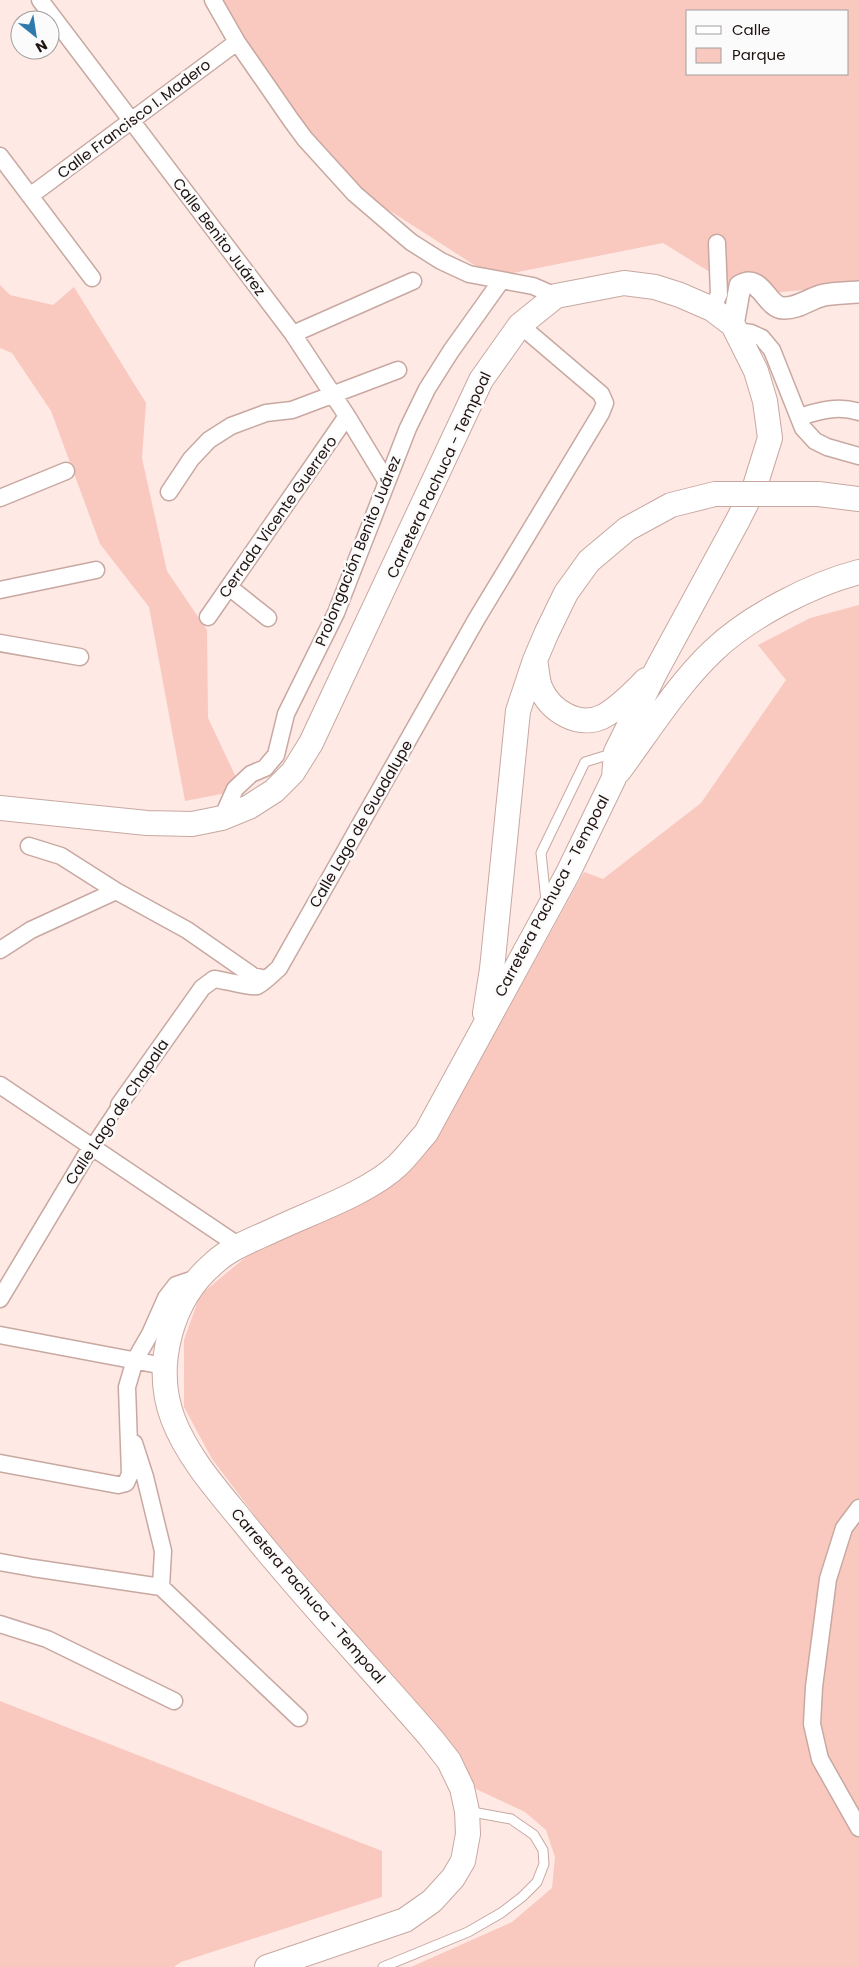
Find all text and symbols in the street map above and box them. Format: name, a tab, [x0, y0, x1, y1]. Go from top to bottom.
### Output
north arrow	[10, 10, 60, 60]
legend	[686, 10, 849, 75]
text: Calle	[732, 19, 770, 40]
text: N	[32, 35, 51, 58]
text: Parque	[732, 44, 785, 65]
street label: Calle Francisco I. Madero	[53, 54, 215, 183]
street label: Calle Benito Juárez	[168, 173, 271, 300]
street label: Carretera Pachuca - Tempoal	[381, 368, 496, 582]
street label: Cerrada Vicente Guerrero	[214, 431, 342, 602]
street label: Prolongación Benito Juárez	[310, 452, 405, 649]
street label: Calle Lago de Guadalupe	[304, 736, 417, 912]
street label: Carretera Pachuca - Tempoal	[489, 791, 614, 1000]
street label: Calle Lago de Chapala	[60, 1035, 173, 1189]
street label: Carretera Pachuca - Tempoal	[226, 1504, 390, 1688]

